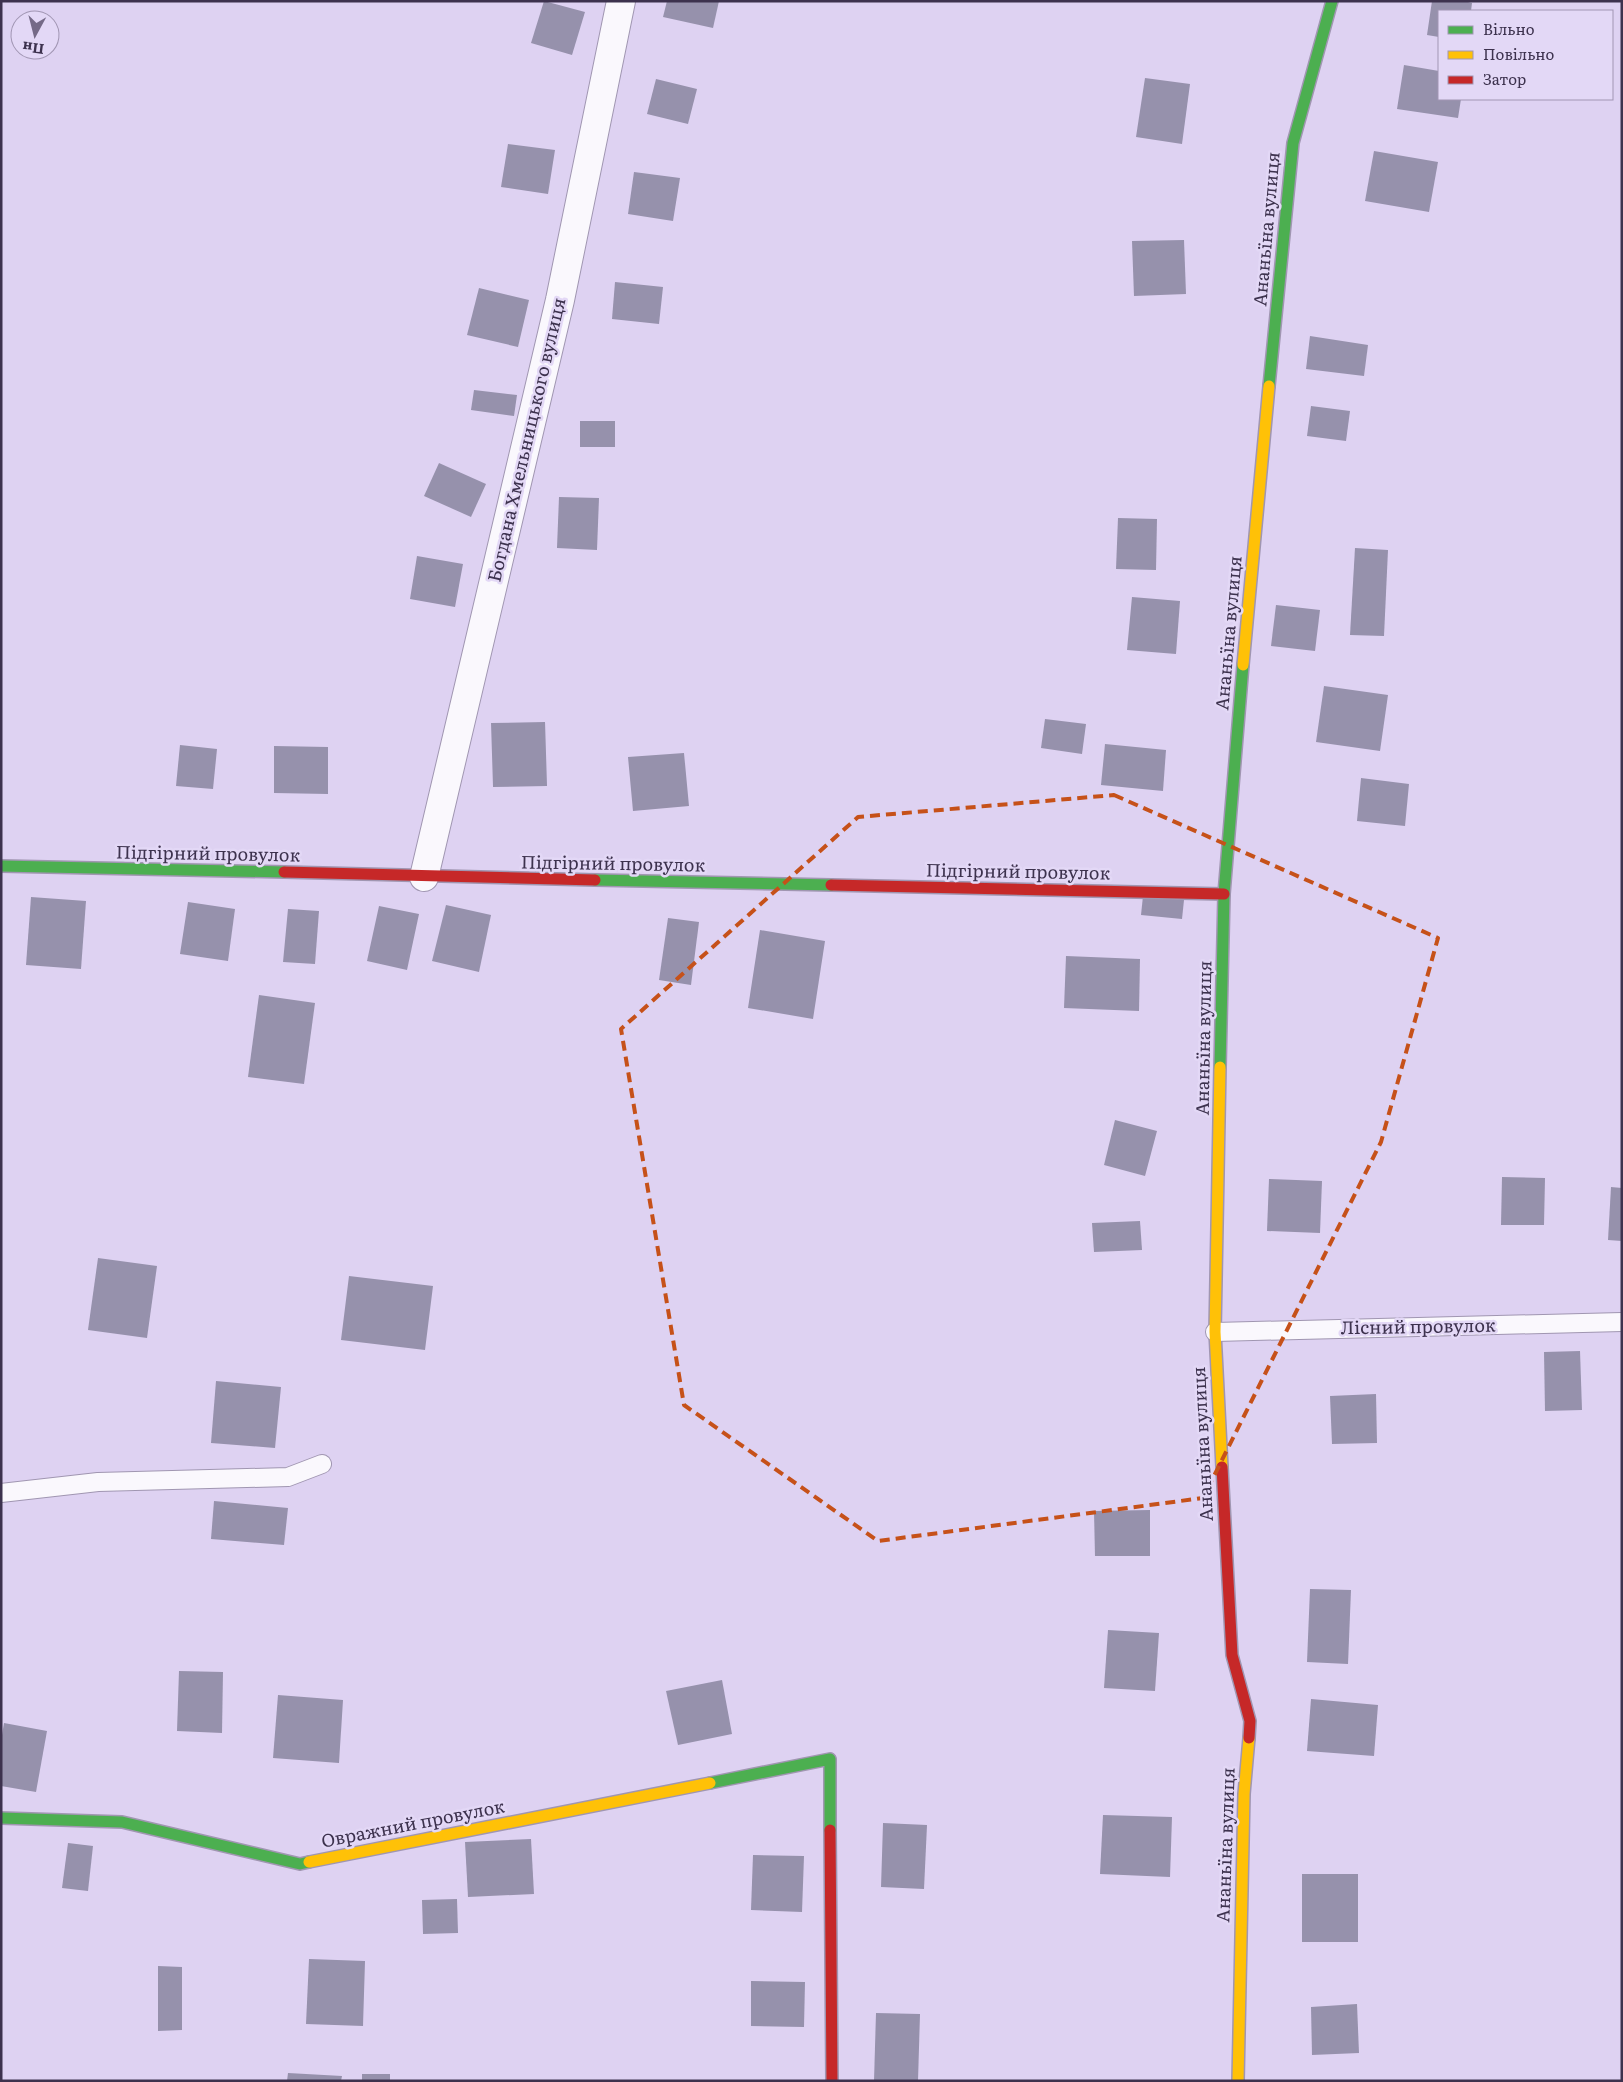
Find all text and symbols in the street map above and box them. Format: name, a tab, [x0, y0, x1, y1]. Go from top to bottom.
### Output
north arrow	[10, 10, 60, 60]
legend	[1438, 10, 1613, 100]
text: Вільно	[1483, 17, 1535, 40]
text: Пн	[21, 38, 45, 60]
text: Повільно	[1483, 42, 1555, 65]
text: Затор	[1483, 67, 1526, 90]
street label: Ананьїна вулиця	[1245, 151, 1286, 307]
street label: Богдана Хмельницького вулиця	[480, 295, 571, 584]
street label: Ананьїна вулиця	[1207, 555, 1248, 711]
street label: Підгірний провулок	[116, 837, 301, 868]
street label: Підгірний провулок	[521, 847, 706, 878]
street label: Підгірний провулок	[926, 855, 1111, 886]
street label: Ананьїна вулиця	[1188, 960, 1217, 1116]
street label: Лісний провулок	[1340, 1311, 1496, 1340]
street label: Ананьїна вулиця	[1184, 1366, 1219, 1522]
street label: Ананьїна вулиця	[1208, 1767, 1241, 1923]
street label: Овражний провулок	[319, 1791, 507, 1854]

